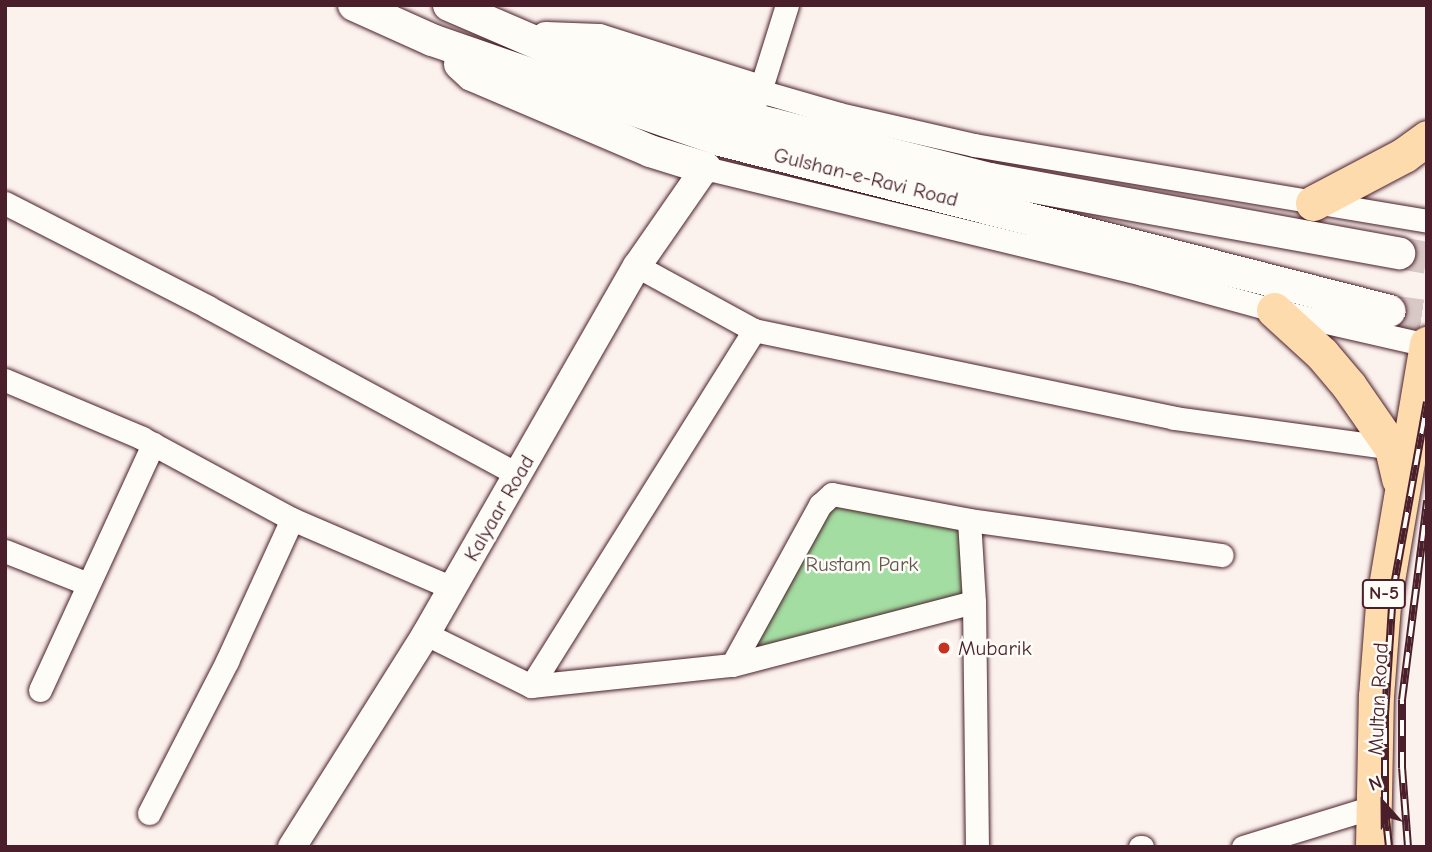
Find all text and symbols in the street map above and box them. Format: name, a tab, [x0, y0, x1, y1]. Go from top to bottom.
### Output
street label: Gulshan-e-Ravi Road	[771, 142, 961, 212]
street label: Kalyaar Road	[458, 450, 540, 566]
park label: Rustam Park	[806, 551, 918, 577]
road number: N-5	[1361, 579, 1407, 610]
place label: Mubarik	[958, 635, 1032, 661]
marker: Mubarik	[936, 640, 952, 656]
street label: Multan Road	[1362, 642, 1394, 756]
north arrow	[1348, 768, 1418, 838]
text: N	[1366, 771, 1385, 796]

